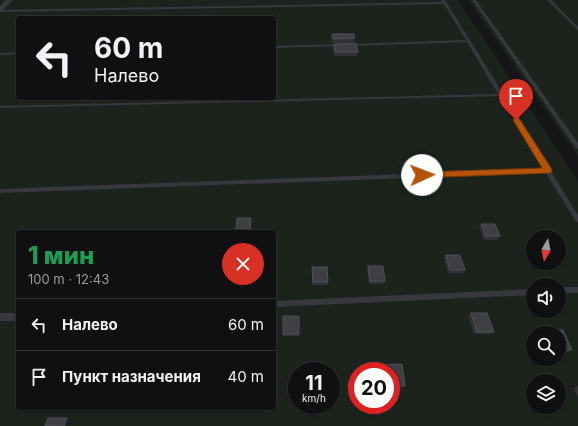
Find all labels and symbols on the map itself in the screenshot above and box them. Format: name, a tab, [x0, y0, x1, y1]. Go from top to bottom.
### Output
pin	[499, 79, 533, 120]
position arrow	[401, 154, 443, 196]
north arrow	[526, 230, 566, 270]
speed limit sign: 20	[348, 362, 400, 414]

